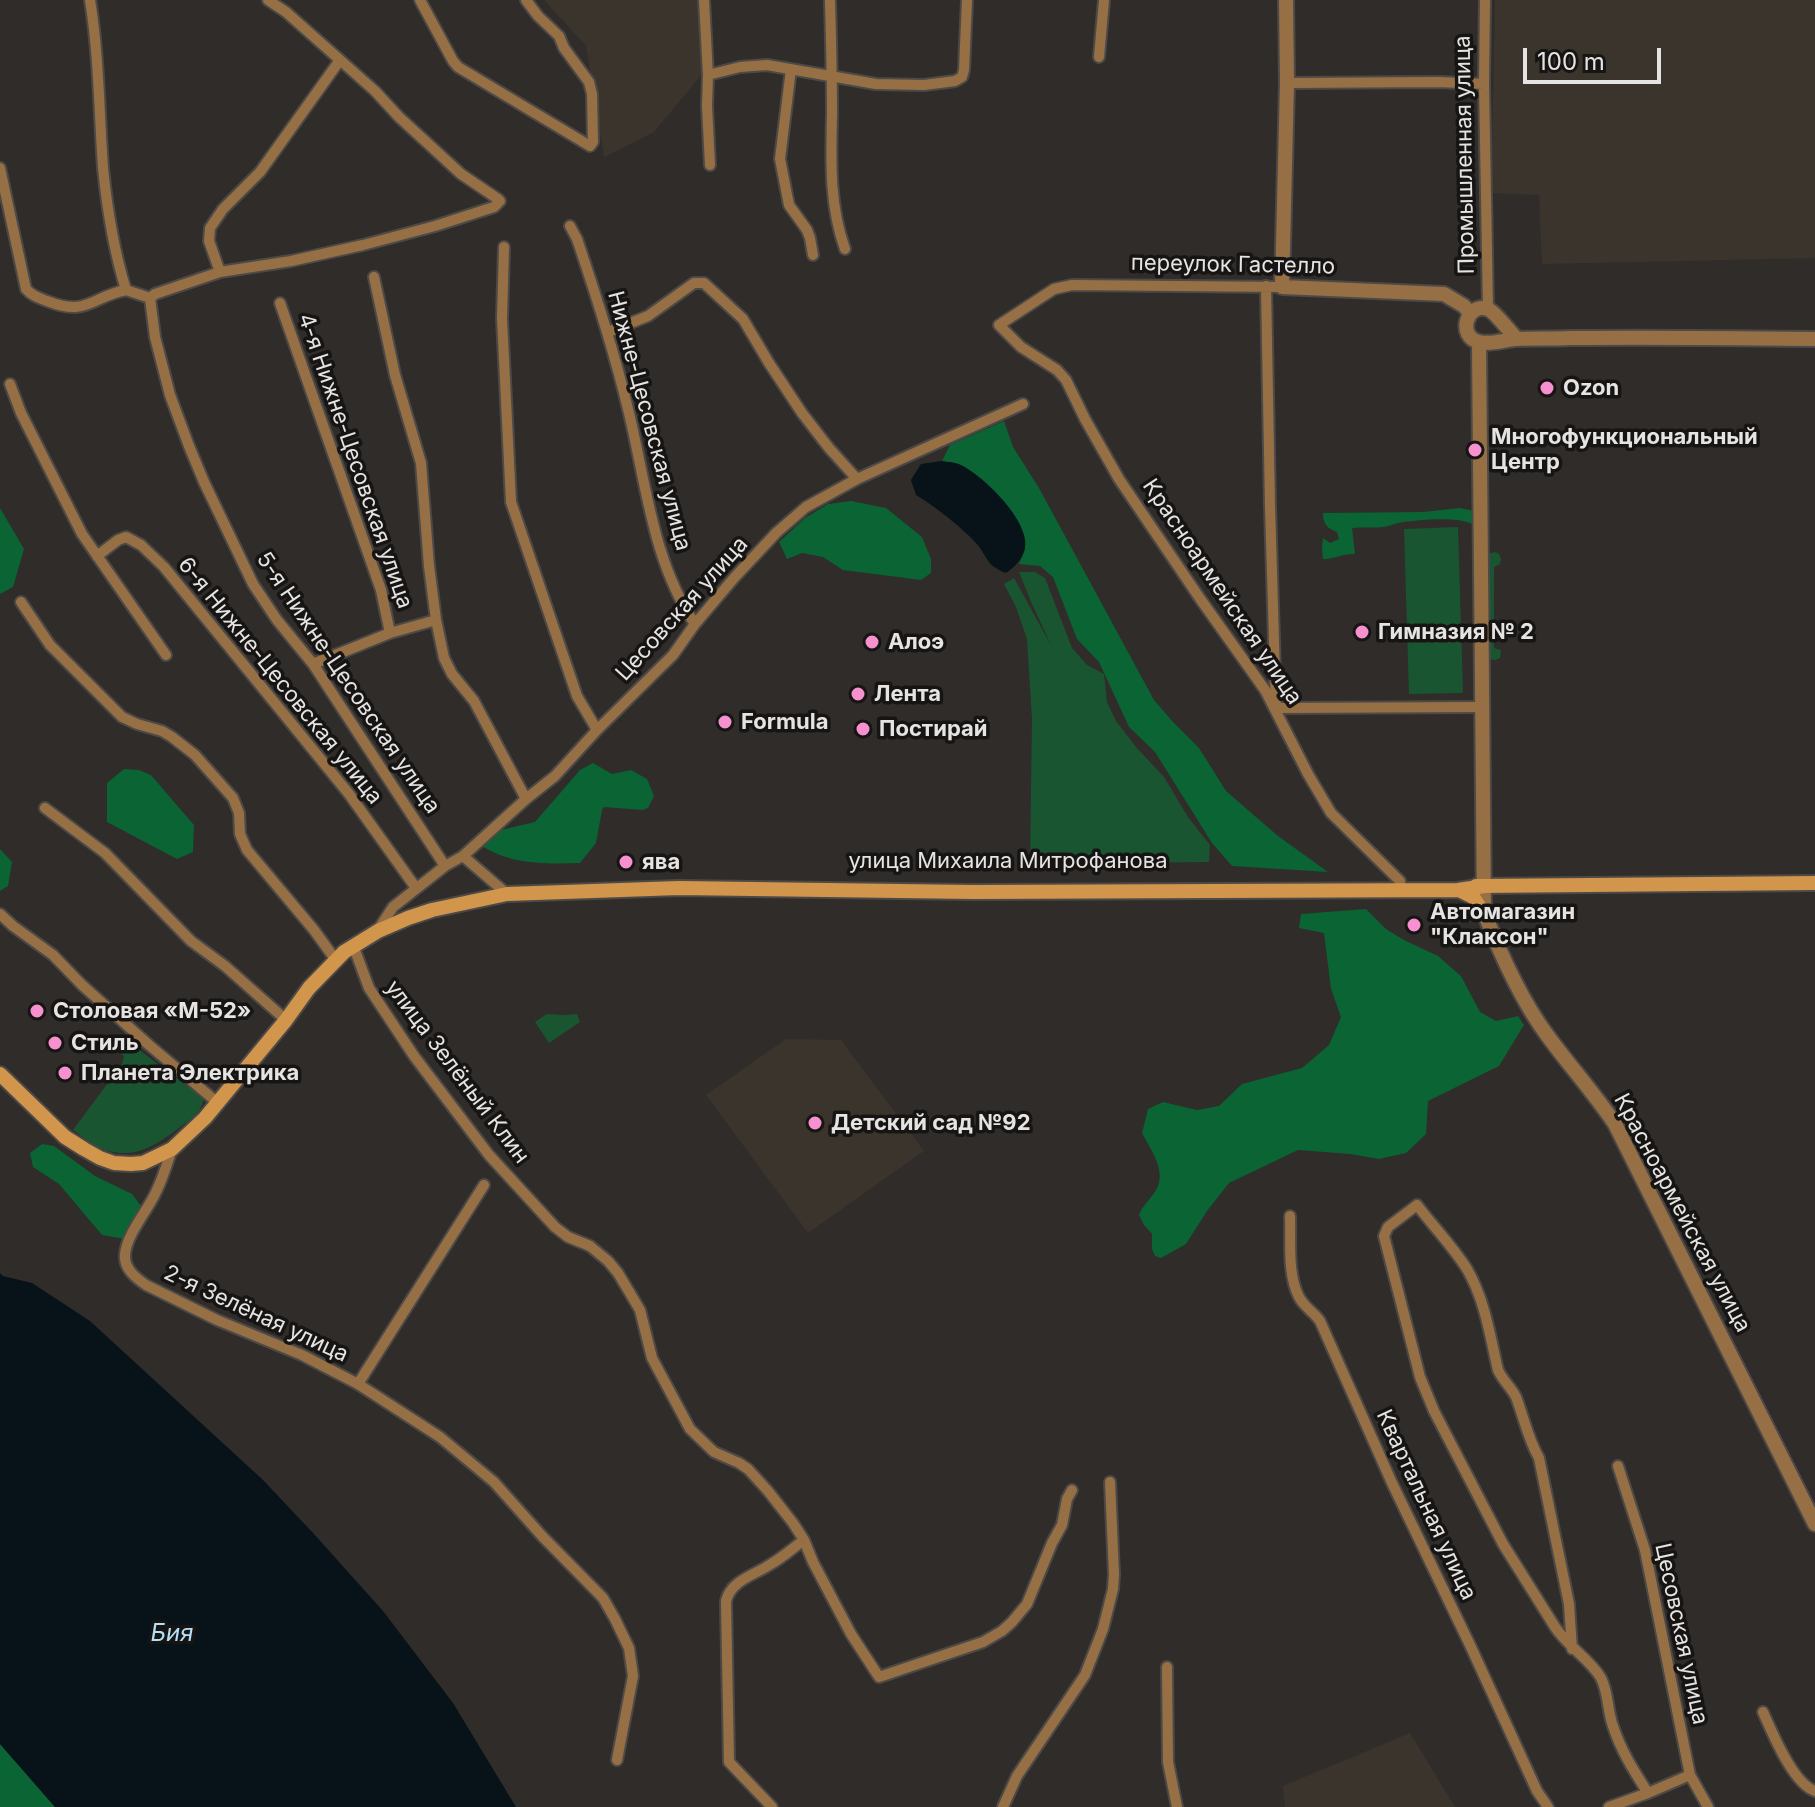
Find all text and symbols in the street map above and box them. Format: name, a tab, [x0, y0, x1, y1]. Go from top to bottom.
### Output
scale bar	[1527, 32, 1665, 82]
street label: Промышленная улица	[1450, 35, 1480, 275]
text: 100 m	[1537, 47, 1605, 76]
street label: переулок Гастелло	[1131, 250, 1335, 280]
street label: Нижне-Цесовская улица	[602, 288, 696, 554]
street label: 4-я Нижне-Цесовская улица	[292, 310, 418, 612]
place label: Ozon	[1563, 375, 1619, 401]
marker: Ozon	[1538, 379, 1556, 397]
place label: Многофункциональный Центр	[1491, 424, 1758, 476]
marker: Многофункциональный Центр	[1466, 441, 1484, 459]
street label: Красноармейская улица	[1137, 474, 1307, 710]
street label: Цесовская улица	[610, 532, 754, 686]
street label: 5-я Нижне-Цесовская улица	[250, 547, 446, 819]
street label: 6-я Нижне-Цесовская улица	[172, 552, 388, 810]
place label: Гимназия № 2	[1378, 619, 1534, 645]
marker: Гимназия № 2	[1353, 623, 1371, 641]
place label: Алоэ	[888, 629, 944, 655]
marker: Алоэ	[863, 633, 881, 651]
place label: Лента	[874, 681, 941, 707]
marker: Лента	[849, 685, 867, 703]
place label: Formula	[741, 709, 828, 735]
marker: Formula	[716, 713, 734, 731]
place label: Постирай	[879, 716, 988, 742]
marker: Постирай	[854, 720, 872, 738]
street label: улица Михаила Митрофанова	[848, 848, 1168, 874]
place label: ява	[642, 849, 680, 875]
marker: ява	[617, 853, 635, 871]
place label: Автомагазин "Клаксон"	[1430, 899, 1575, 950]
marker: Автомагазин "Клаксон"	[1405, 916, 1423, 934]
street label: улица Зелёный Клин	[380, 975, 534, 1169]
place label: Столовая «М-52»	[53, 998, 251, 1024]
marker: Столовая «М-52»	[28, 1002, 46, 1020]
place label: Стиль	[71, 1030, 139, 1056]
marker: Стиль	[46, 1034, 64, 1052]
place label: Планета Электрика	[81, 1060, 299, 1086]
marker: Планета Электрика	[56, 1064, 74, 1082]
street label: Красноармейская улица	[1608, 1089, 1756, 1337]
place label: Детский сад №92	[831, 1110, 1030, 1136]
marker: Детский сад №92	[806, 1114, 824, 1132]
street label: 2-я Зелёная улица	[160, 1260, 352, 1368]
street label: Квартальная улица	[1370, 1406, 1482, 1604]
street label: Цесовская улица	[1649, 1541, 1713, 1727]
water label: Бия	[151, 1620, 193, 1648]

